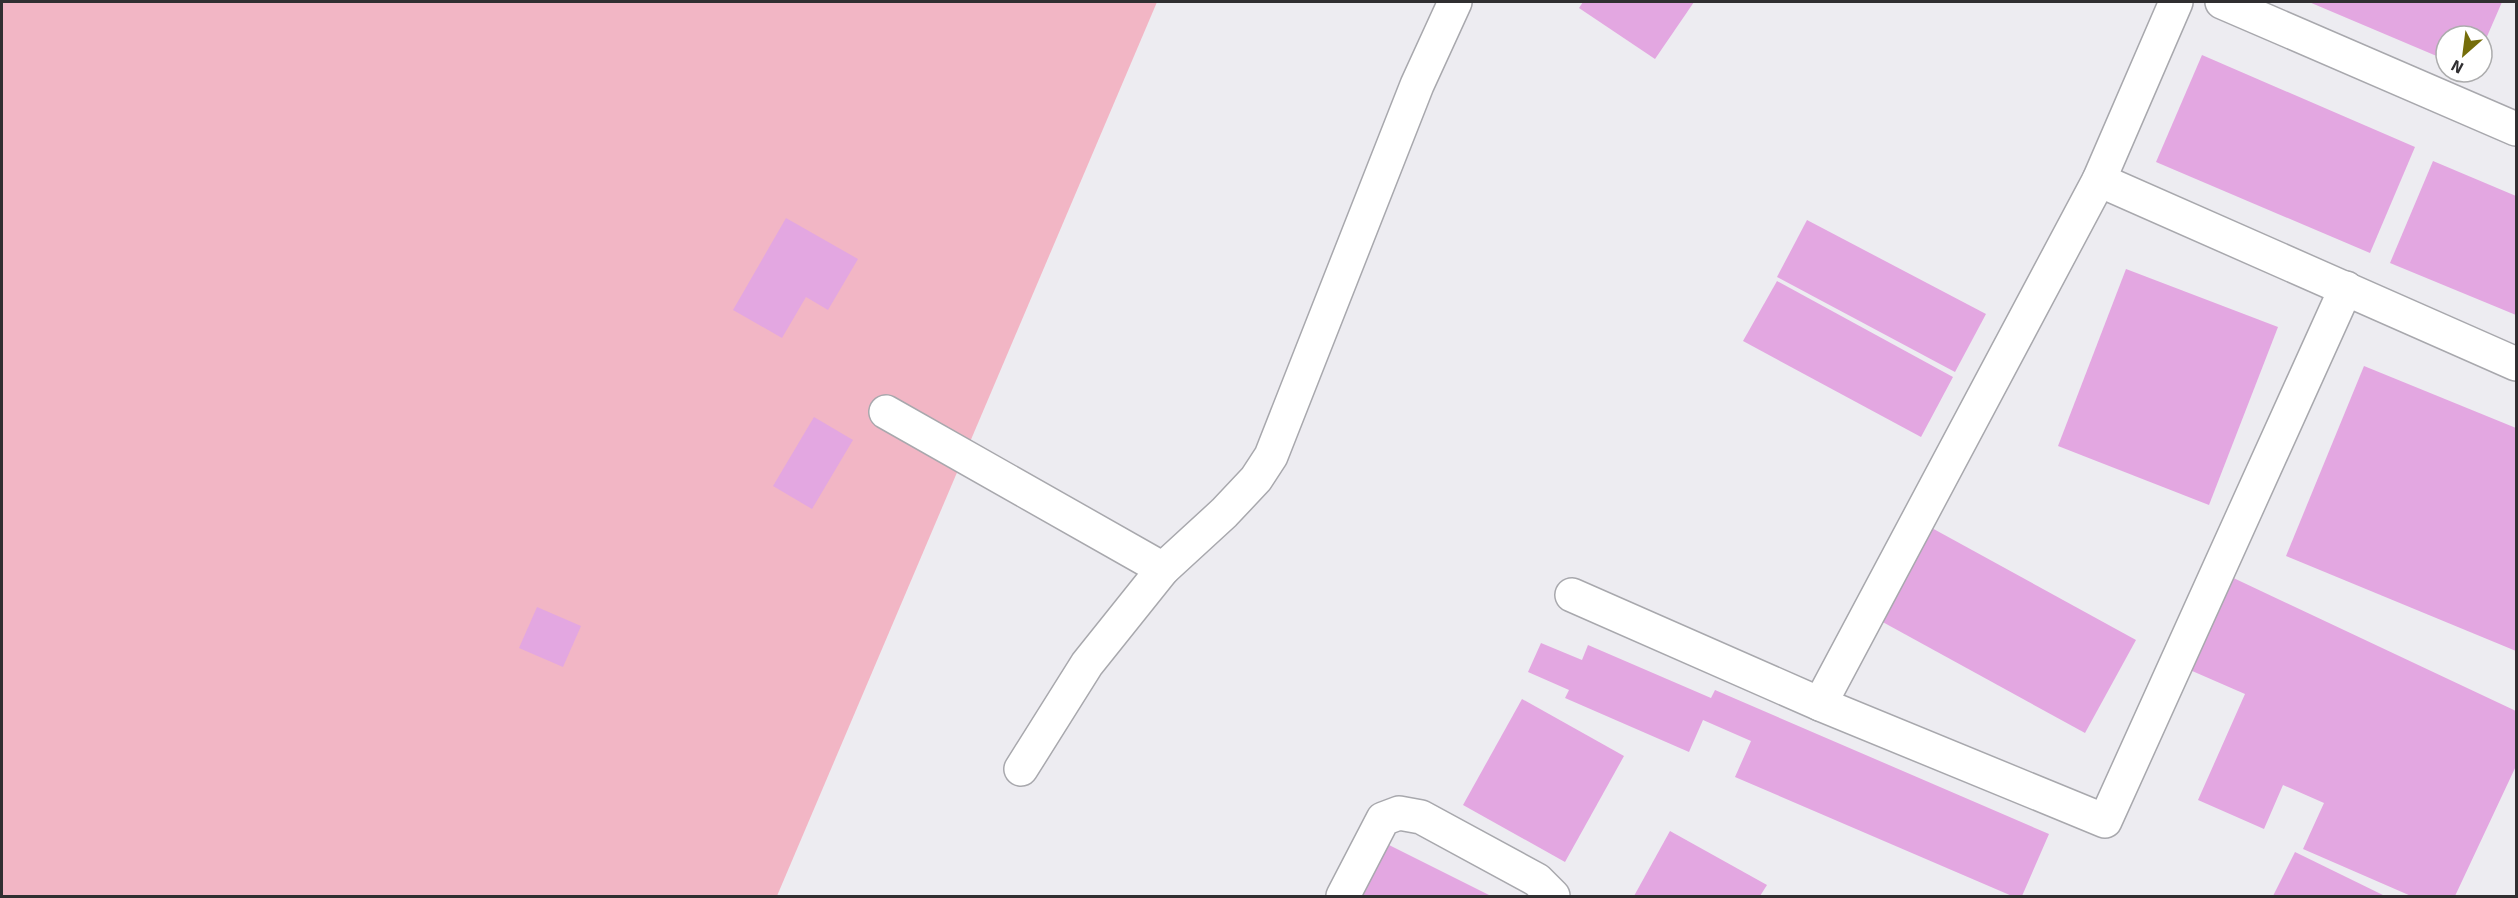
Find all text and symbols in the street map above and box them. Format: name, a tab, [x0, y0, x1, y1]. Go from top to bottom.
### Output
north arrow	[2434, 24, 2494, 84]
text: N	[2448, 55, 2467, 78]

